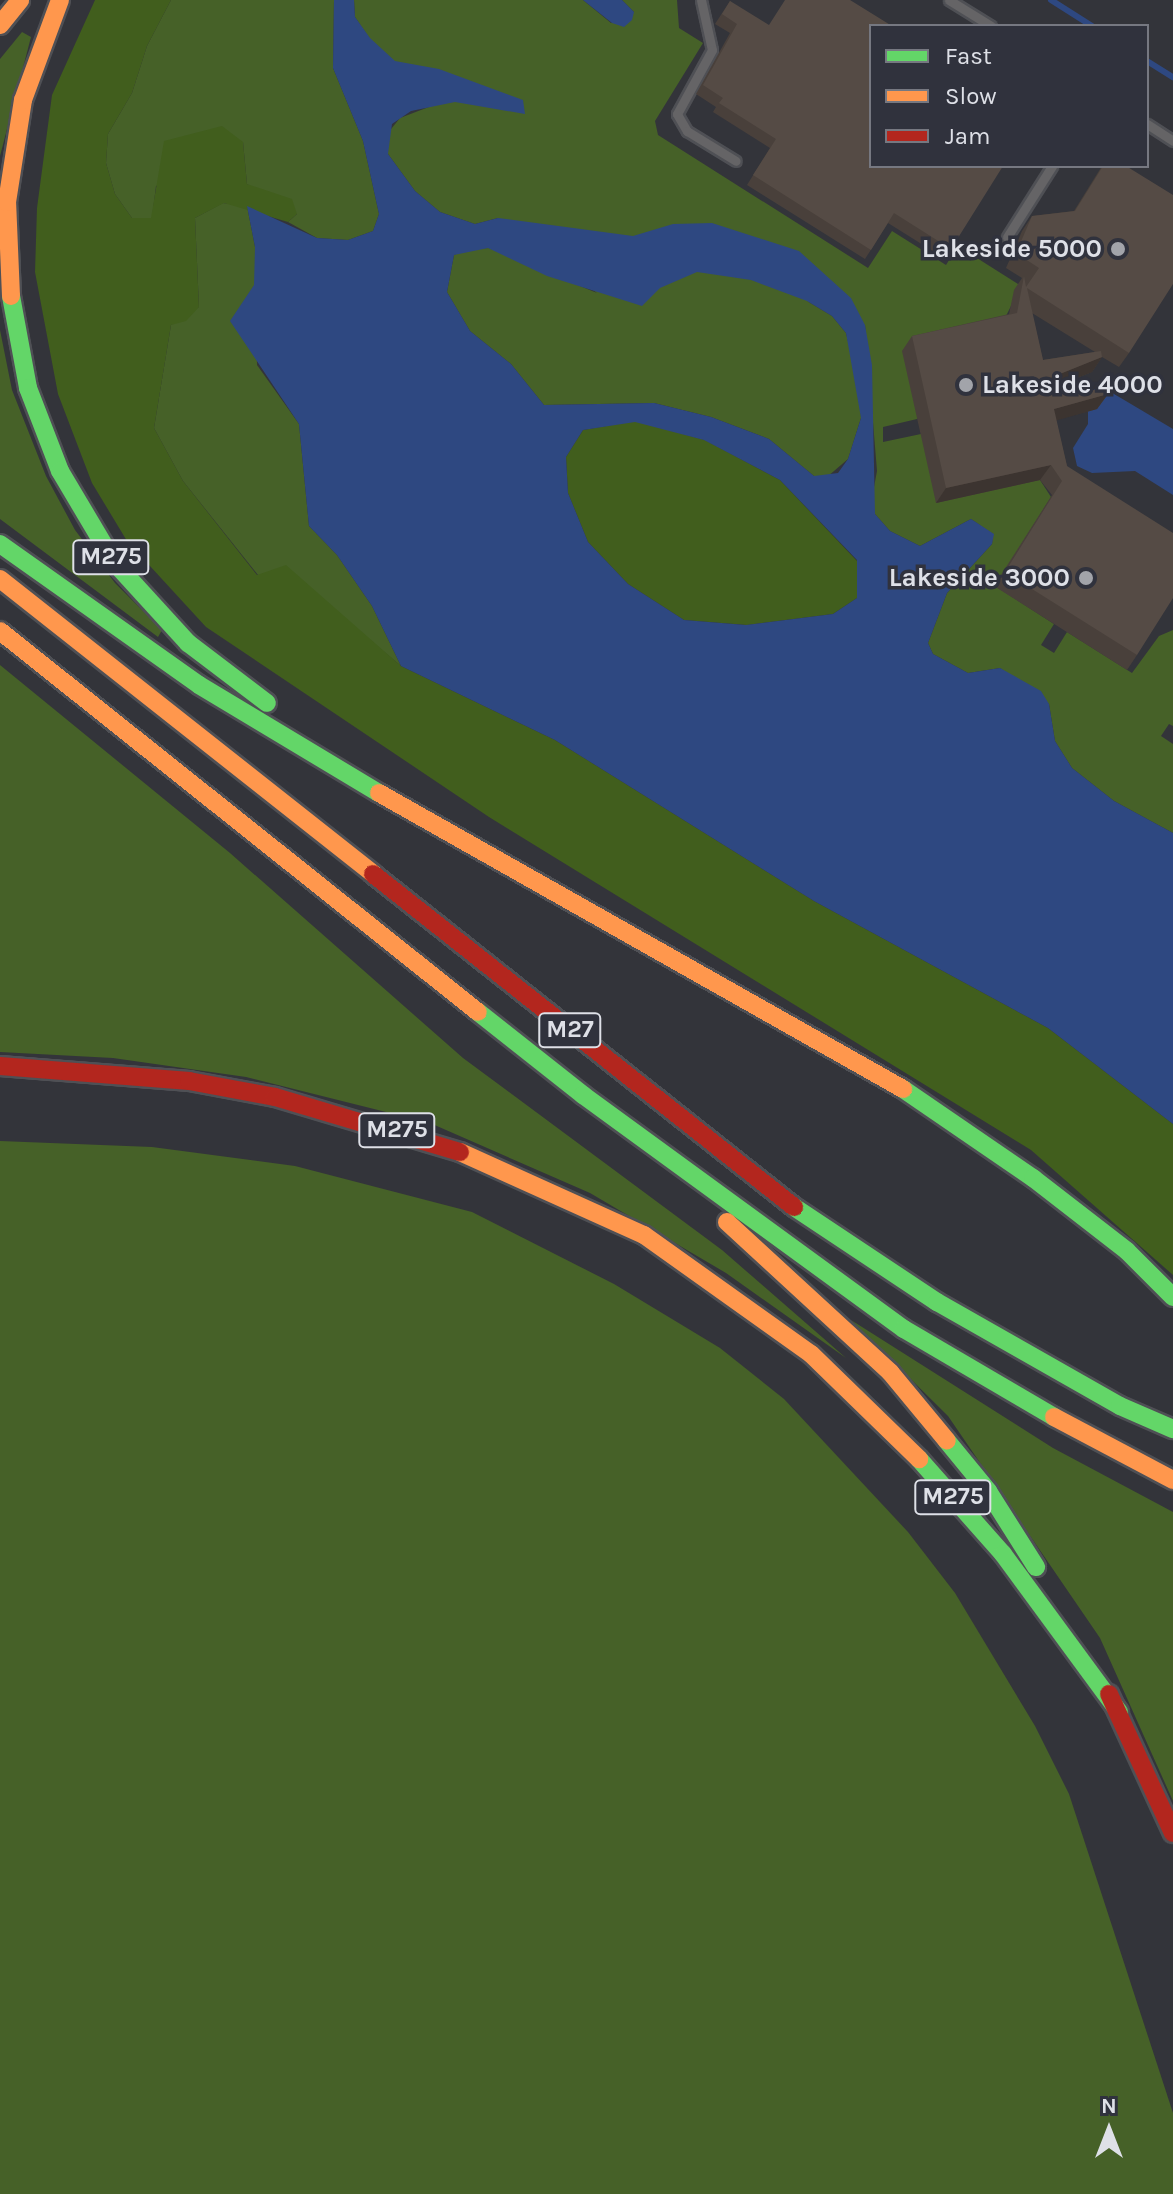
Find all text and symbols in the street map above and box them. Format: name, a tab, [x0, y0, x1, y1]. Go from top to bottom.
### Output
legend	[869, 24, 1149, 168]
text: Fast	[945, 42, 992, 70]
text: Slow	[945, 82, 997, 110]
text: Jam	[945, 122, 990, 150]
place label: Lakeside 5000	[922, 233, 1102, 265]
marker: Lakeside 5000	[1109, 240, 1127, 258]
place label: Lakeside 4000	[982, 369, 1163, 401]
marker: Lakeside 4000	[957, 376, 975, 394]
road number: M275	[71, 537, 151, 577]
place label: Lakeside 3000	[889, 562, 1070, 594]
marker: Lakeside 3000	[1077, 569, 1095, 587]
road number: M27	[538, 1010, 602, 1050]
road number: M275	[357, 1110, 437, 1150]
road number: M275	[913, 1477, 993, 1517]
north arrow	[1069, 2090, 1149, 2170]
text: N	[1101, 2093, 1117, 2119]

